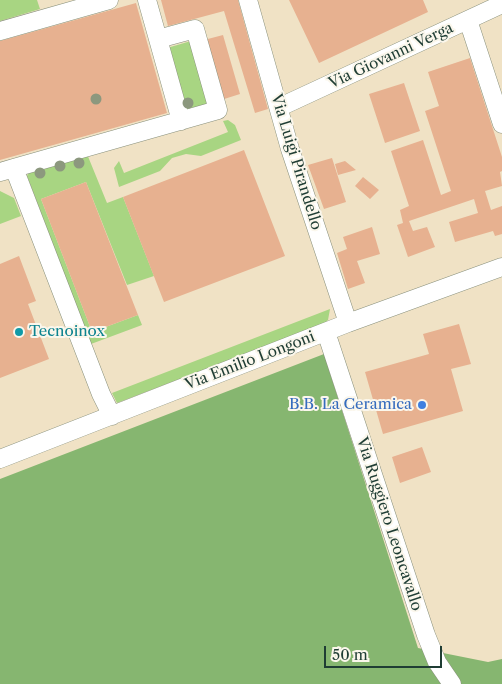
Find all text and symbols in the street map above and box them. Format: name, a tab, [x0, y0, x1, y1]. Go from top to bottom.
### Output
street label: Via Giovanni Verga	[326, 19, 456, 93]
street label: Via Luigi Pirandello	[267, 92, 325, 232]
place label: Tecnoinox	[29, 323, 105, 341]
marker: Tecnoinox	[13, 326, 25, 338]
street label: Via Emilio Longoni	[182, 328, 318, 394]
place label: B.B. La Ceramica	[289, 396, 412, 414]
marker: B.B. La Ceramica	[416, 399, 428, 411]
street label: Via Ruggiero Leoncavallo	[352, 435, 426, 613]
scale bar	[327, 636, 444, 668]
text: 50 m	[332, 645, 368, 664]

